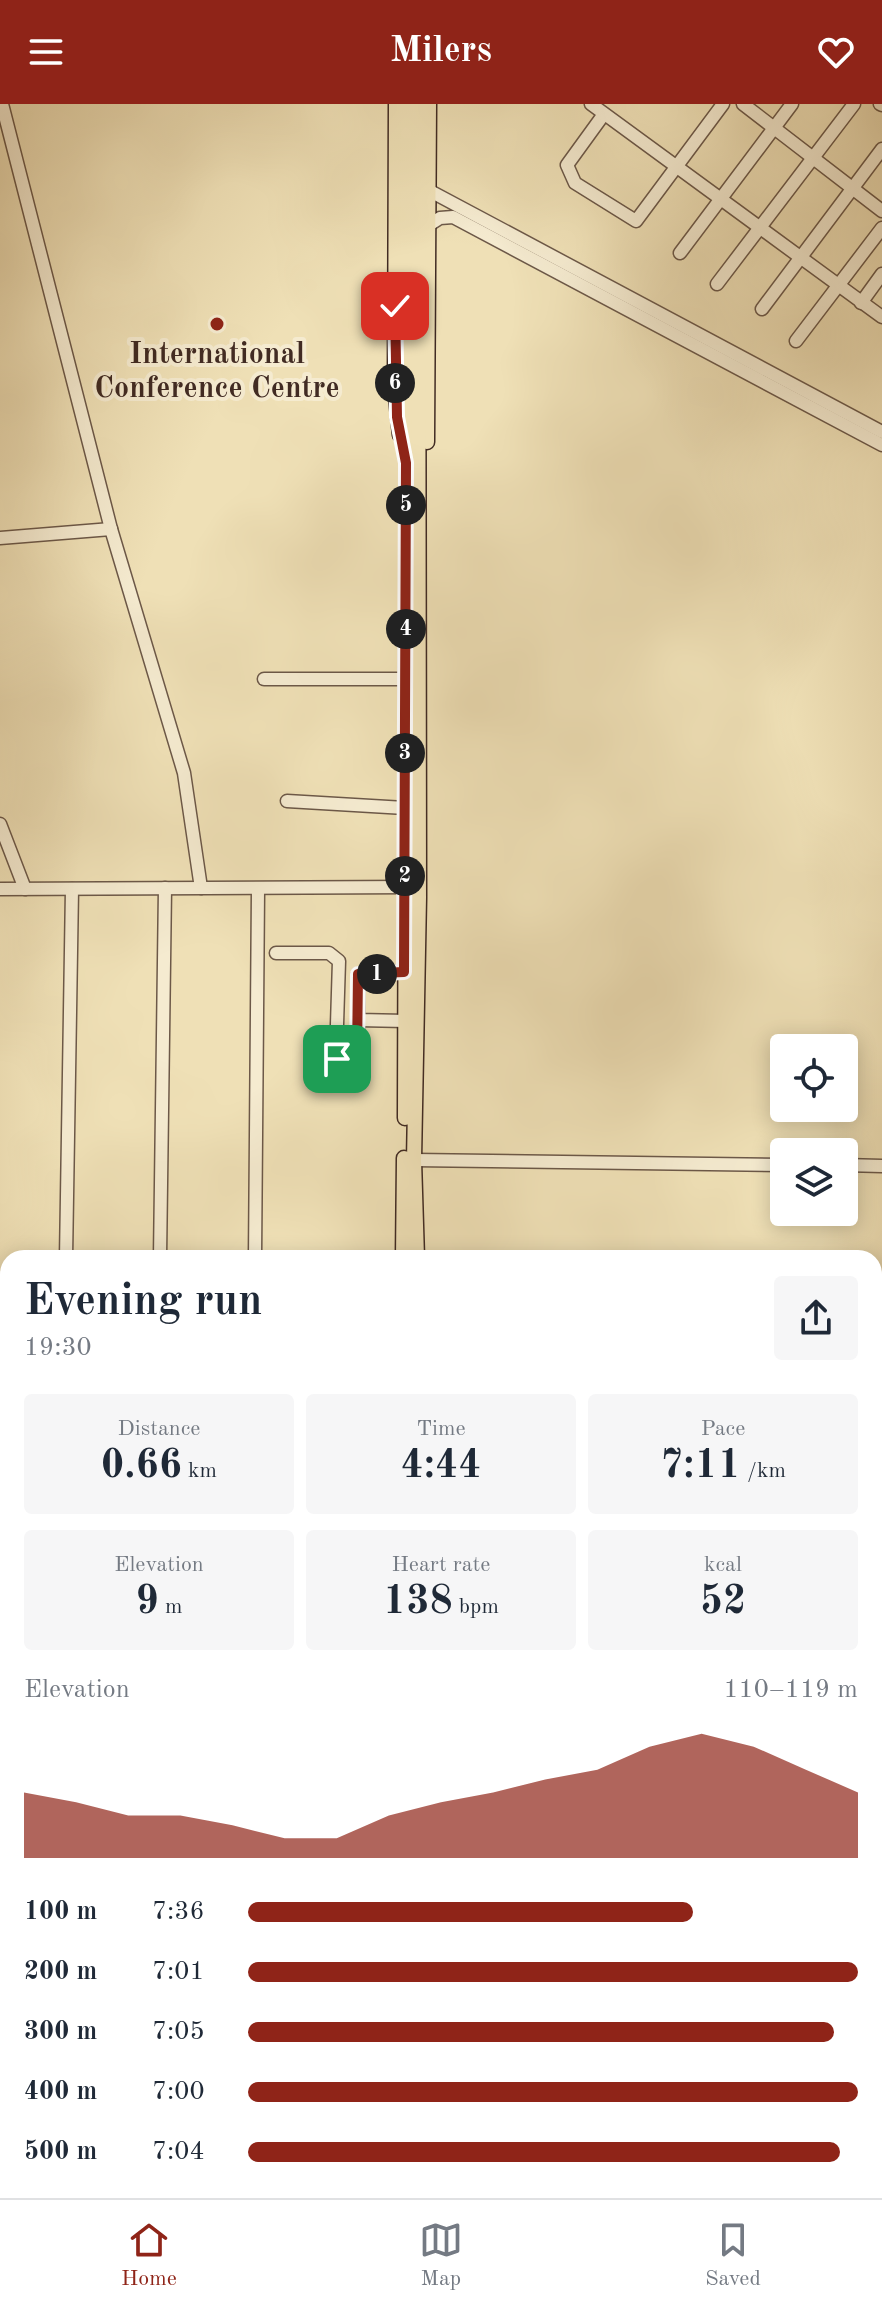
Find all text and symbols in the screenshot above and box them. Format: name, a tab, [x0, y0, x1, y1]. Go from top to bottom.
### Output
icon: menu	[24, 30, 68, 74]
icon: heart	[814, 30, 858, 74]
text: Milers	[390, 34, 492, 70]
pin	[361, 272, 429, 340]
icon: check	[373, 284, 417, 328]
marker: International Conference Centre	[208, 315, 226, 333]
place label: International Conference Centre	[94, 340, 340, 404]
pin: 6	[375, 363, 415, 403]
text: 6	[389, 372, 401, 394]
pin: 5	[386, 485, 426, 525]
text: 5	[400, 494, 412, 516]
pin: 4	[386, 609, 426, 649]
text: 4	[400, 618, 412, 640]
pin: 3	[385, 733, 425, 773]
text: 3	[399, 742, 411, 764]
pin: 2	[385, 856, 425, 896]
text: 2	[399, 865, 411, 887]
pin: 1	[357, 954, 397, 994]
text: 1	[371, 963, 383, 985]
pin	[303, 1025, 371, 1093]
map controls	[770, 1034, 858, 1226]
button: locate	[770, 1034, 858, 1122]
icon: arrive	[315, 1037, 359, 1081]
button: layers	[770, 1138, 858, 1226]
button: share	[774, 1276, 858, 1360]
text: Evening run	[24, 1280, 262, 1324]
text: 19:30	[24, 1335, 92, 1361]
text: Distance	[118, 1418, 200, 1440]
text: Time	[416, 1418, 466, 1440]
text: Pace	[701, 1418, 745, 1440]
text: 0.66	[101, 1447, 182, 1487]
text: 4:44	[401, 1447, 481, 1487]
text: 7:11	[660, 1447, 741, 1487]
text: km	[182, 1460, 217, 1482]
text: /km	[741, 1460, 786, 1482]
text: Elevation	[114, 1554, 204, 1576]
text: Heart rate	[392, 1554, 490, 1576]
text: kcal	[704, 1554, 742, 1576]
text: 9	[136, 1583, 159, 1623]
text: 138	[383, 1583, 453, 1623]
text: 52	[700, 1583, 746, 1623]
text: m	[159, 1596, 182, 1618]
text: bpm	[453, 1596, 499, 1618]
text: Elevation	[24, 1677, 130, 1703]
text: 110–119 m	[723, 1677, 858, 1703]
text: 100 m	[24, 1899, 97, 1925]
text: 7:36	[152, 1899, 205, 1925]
text: 200 m	[24, 1959, 97, 1985]
text: 7:01	[152, 1959, 205, 1985]
text: 300 m	[24, 2019, 97, 2045]
text: 7:05	[152, 2019, 205, 2045]
text: 400 m	[24, 2079, 97, 2105]
text: 7:00	[152, 2079, 205, 2105]
text: 500 m	[24, 2139, 97, 2165]
text: 7:04	[152, 2139, 205, 2165]
tab: Home	[121, 2218, 177, 2293]
tab: Map	[419, 2218, 463, 2293]
tab: Saved	[705, 2218, 761, 2293]

